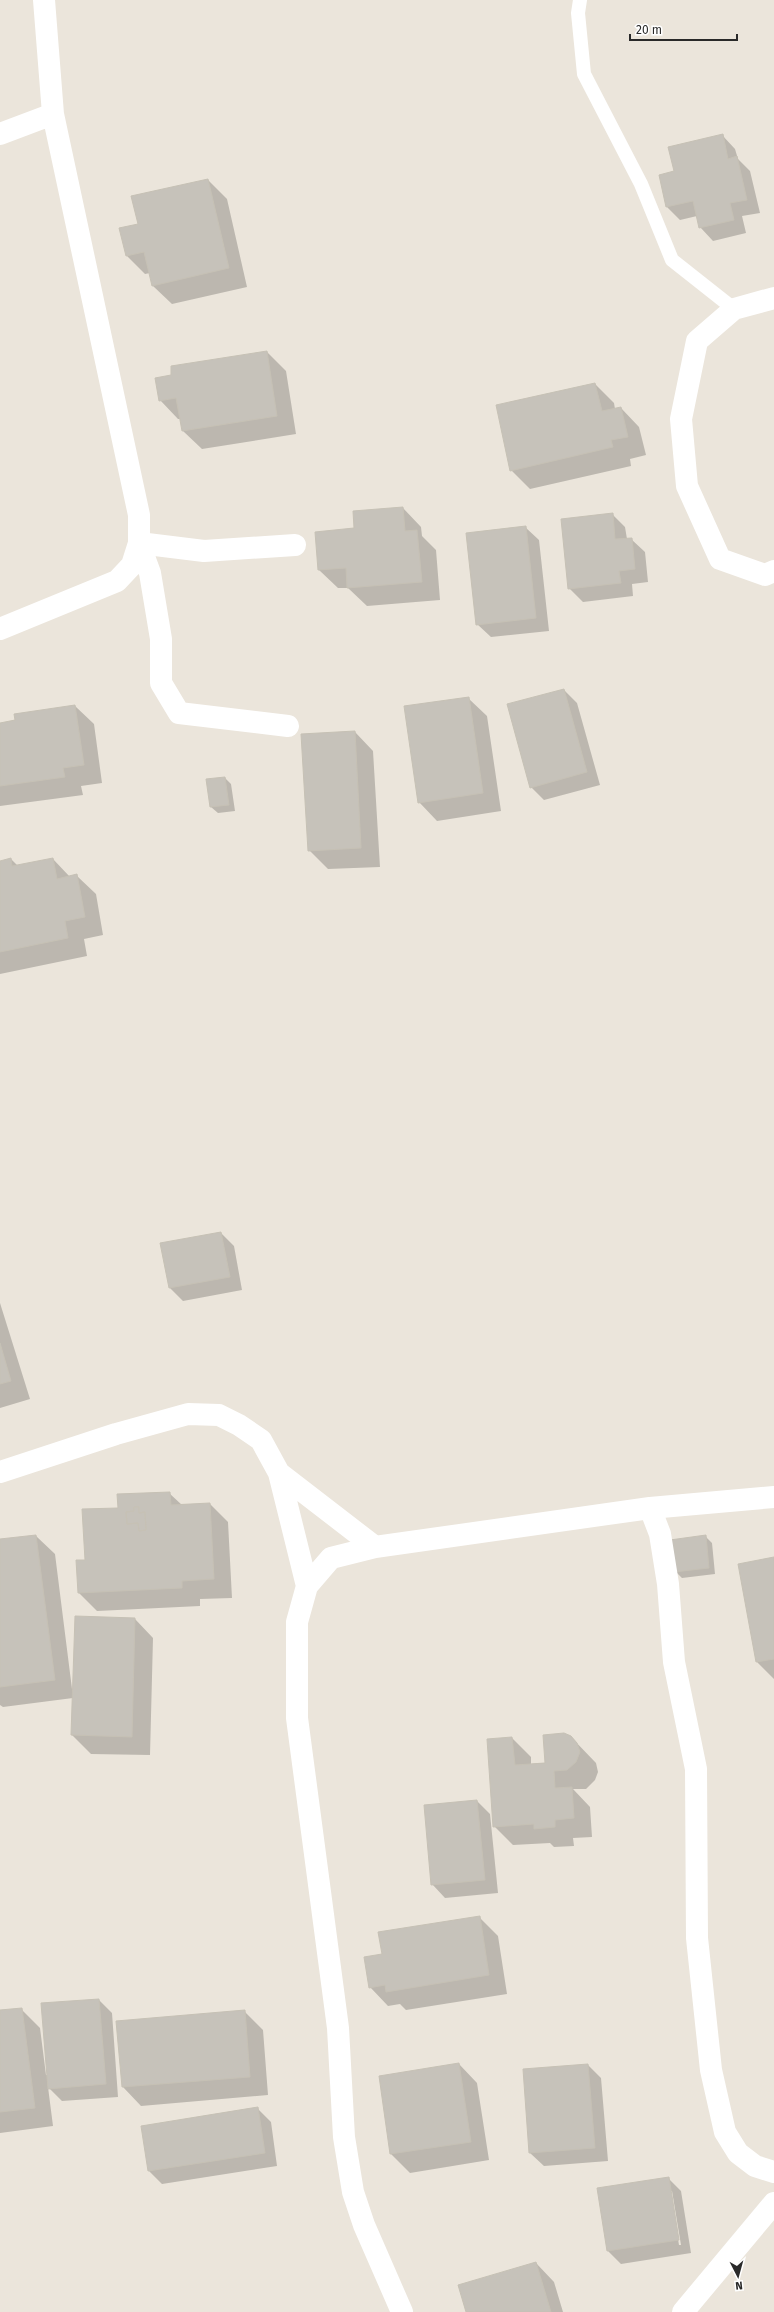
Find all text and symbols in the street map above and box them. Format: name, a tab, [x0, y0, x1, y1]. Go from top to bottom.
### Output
scale bar	[630, 16, 737, 42]
text: 20 m	[636, 23, 662, 37]
north arrow	[718, 2256, 758, 2296]
text: N	[735, 2279, 743, 2292]

